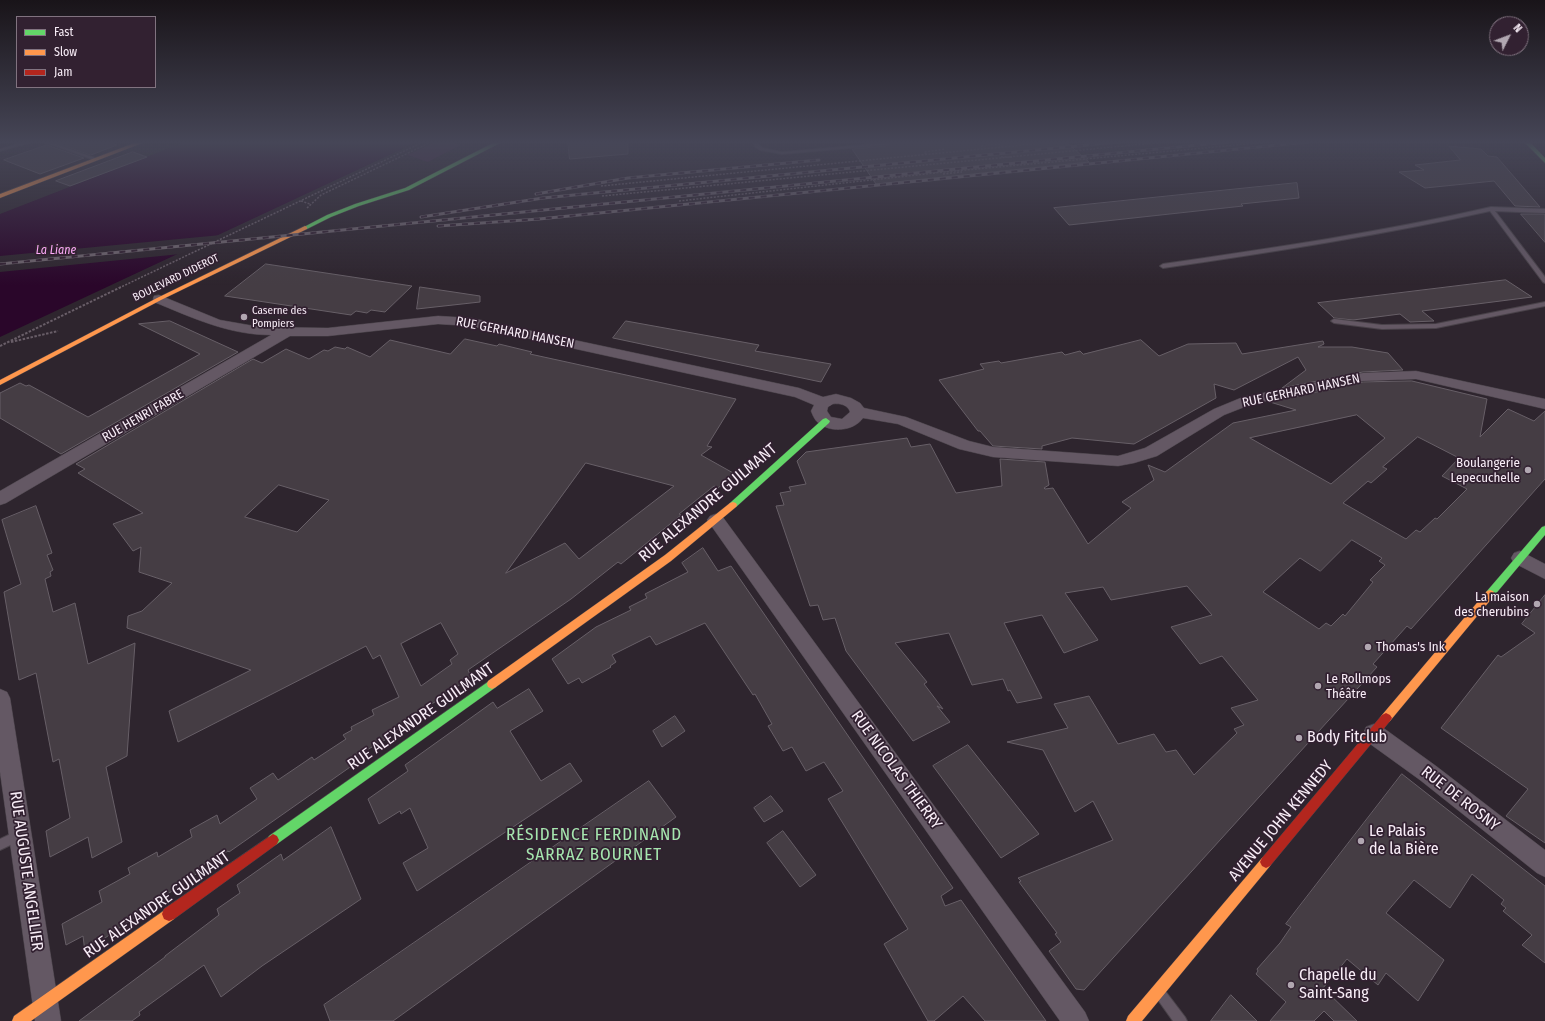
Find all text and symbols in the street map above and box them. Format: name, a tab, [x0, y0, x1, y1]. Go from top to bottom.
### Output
legend	[16, 16, 156, 88]
north arrow	[1489, 16, 1529, 56]
text: N	[1511, 22, 1525, 35]
text: Fast	[54, 25, 73, 39]
text: Slow	[54, 45, 77, 59]
text: Jam	[54, 65, 72, 79]
water label: La Liane	[36, 244, 76, 258]
street label: BOULEVARD DIDEROT	[131, 251, 221, 305]
place label: Caserne des Pompiers	[252, 304, 307, 330]
marker: Caserne des Pompiers	[239, 312, 249, 322]
street label: RUE GERHARD HANSEN	[455, 314, 575, 352]
street label: RUE GERHARD HANSEN	[1241, 371, 1361, 411]
street label: RUE HENRI FABRE	[100, 386, 186, 446]
street label: RUE ALEXANDRE GUILMANT	[635, 440, 781, 566]
place label: Boulangerie Lepecuchelle	[1450, 455, 1520, 486]
marker: Boulangerie Lepecuchelle	[1523, 465, 1533, 475]
place label: La maison des cherubins	[1454, 589, 1529, 620]
marker: La maison des cherubins	[1532, 599, 1542, 609]
place label: Thomas's Ink	[1376, 639, 1445, 655]
marker: Thomas's Ink	[1363, 642, 1373, 652]
street label: RUE ALEXANDRE GUILMANT	[344, 659, 498, 775]
place label: Le Rollmops Théâtre	[1326, 671, 1391, 702]
marker: Le Rollmops Théâtre	[1313, 681, 1323, 691]
street label: RUE NICOLAS THIERRY	[846, 707, 946, 833]
place label: Body Fitclub	[1307, 728, 1387, 748]
marker: Body Fitclub	[1294, 733, 1304, 743]
street label: AVENUE JOHN KENNEDY	[1225, 757, 1337, 885]
street label: RUE DE ROSNY	[1417, 762, 1503, 836]
street label: RUE AUGUSTE ANGELLIER	[5, 790, 47, 952]
place label: Le Palais de la Bière	[1369, 822, 1439, 860]
district label: RÉSIDENCE FERDINAND SARRAZ BOURNET	[506, 825, 682, 865]
marker: Le Palais de la Bière	[1356, 836, 1366, 846]
street label: RUE ALEXANDRE GUILMANT	[80, 847, 234, 963]
place label: Chapelle du Saint-Sang	[1299, 966, 1377, 1004]
marker: Chapelle du Saint-Sang	[1286, 980, 1296, 990]

